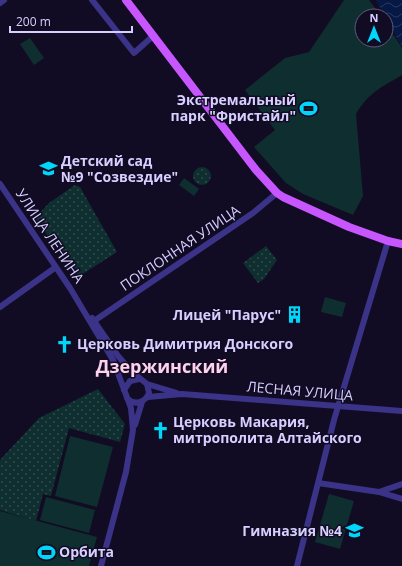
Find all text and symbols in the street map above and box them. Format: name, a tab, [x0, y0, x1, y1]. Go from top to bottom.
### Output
scale bar	[10, 8, 132, 34]
north arrow	[354, 8, 394, 48]
text: N	[370, 10, 378, 25]
text: 200 m	[16, 13, 51, 30]
place label: Экстремальный парк "Фристайл"	[171, 90, 296, 125]
sports icon: Экстремальный парк "Фристайл"	[299, 98, 319, 118]
place label: Детский сад №9 "Созвездие"	[61, 151, 178, 186]
school or university icon: Детский сад №9 "Созвездие"	[38, 159, 58, 179]
street label: УЛИЦА ЛЕНИНА	[12, 185, 89, 287]
street label: ПОКЛОННАЯ УЛИЦА	[116, 200, 243, 295]
place label: Лицей "Парус"	[173, 305, 281, 324]
building icon: Лицей "Парус"	[284, 305, 304, 325]
church icon: Церковь Димитрия Донского	[54, 334, 74, 354]
place label: Церковь Димитрия Донского	[77, 334, 294, 353]
district label: Дзержинский	[96, 354, 228, 378]
street label: ЛЕСНАЯ УЛИЦА	[246, 376, 354, 405]
place label: Церковь Макария, митрополита Алтайского	[173, 412, 362, 447]
church icon: Церковь Макария, митрополита Алтайского	[150, 420, 170, 440]
place label: Гимназия №4	[242, 521, 342, 540]
school or university icon: Гимназия №4	[345, 521, 365, 541]
sports icon: Орбита	[36, 542, 56, 562]
place label: Орбита	[59, 542, 114, 561]

